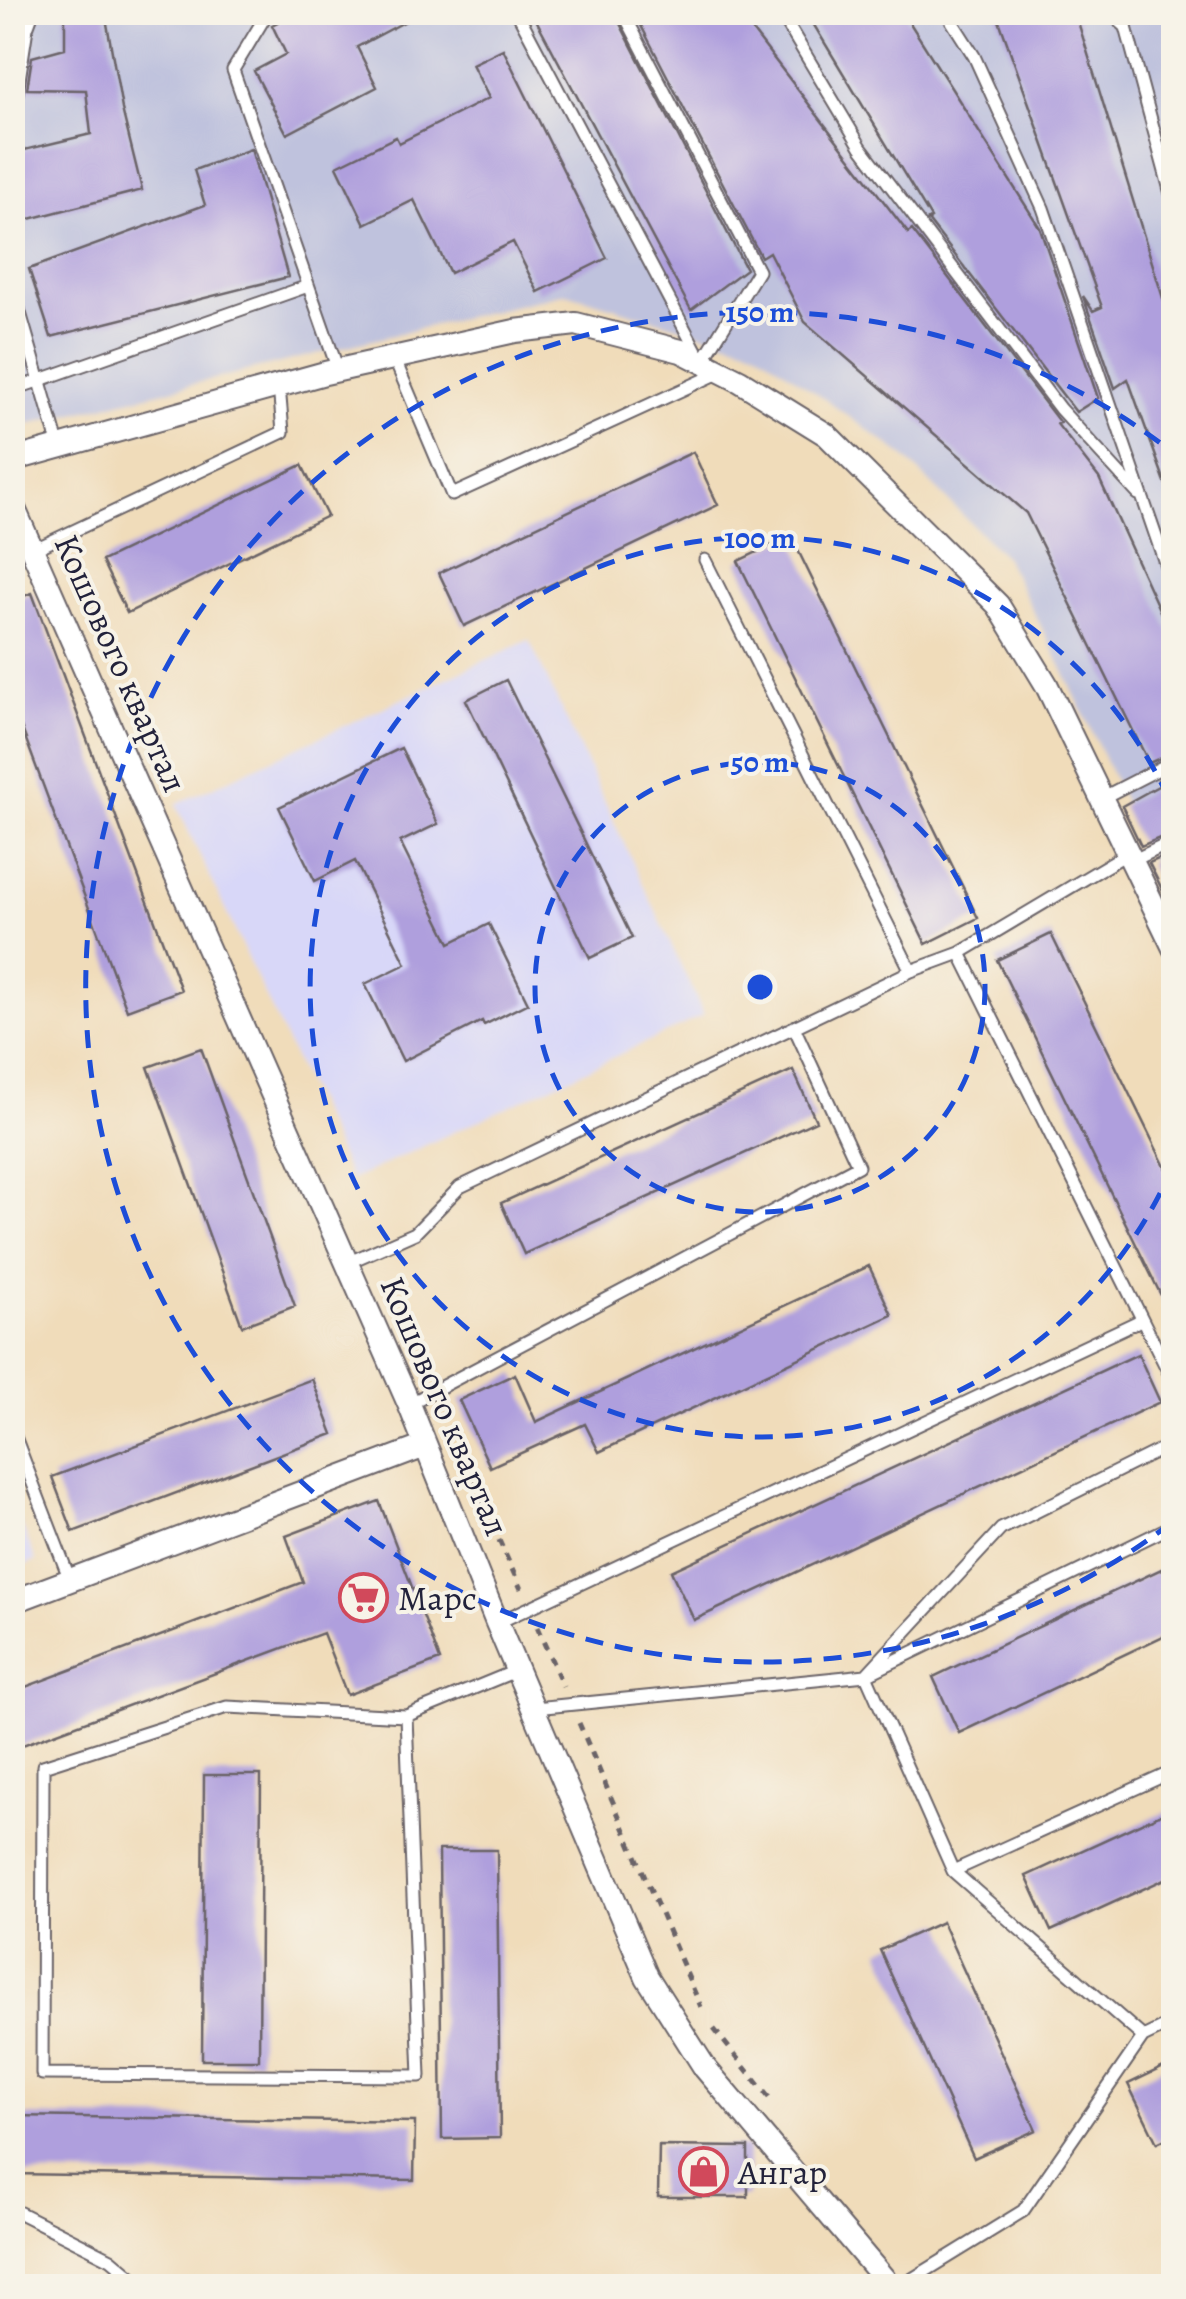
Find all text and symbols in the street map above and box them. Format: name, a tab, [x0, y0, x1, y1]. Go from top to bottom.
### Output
text: 150 m	[726, 292, 795, 332]
text: 100 m	[724, 518, 796, 558]
street label: Кошового квартал	[43, 527, 199, 799]
text: 50 m	[731, 742, 789, 782]
centre of rings	[742, 969, 778, 1005]
street label: Кошового квартал	[369, 1269, 521, 1543]
supermarket icon: Марс	[337, 1572, 389, 1624]
place label: Марс	[398, 1574, 477, 1622]
shop icon: Ангар	[677, 2146, 729, 2198]
place label: Ангар	[737, 2148, 827, 2196]

